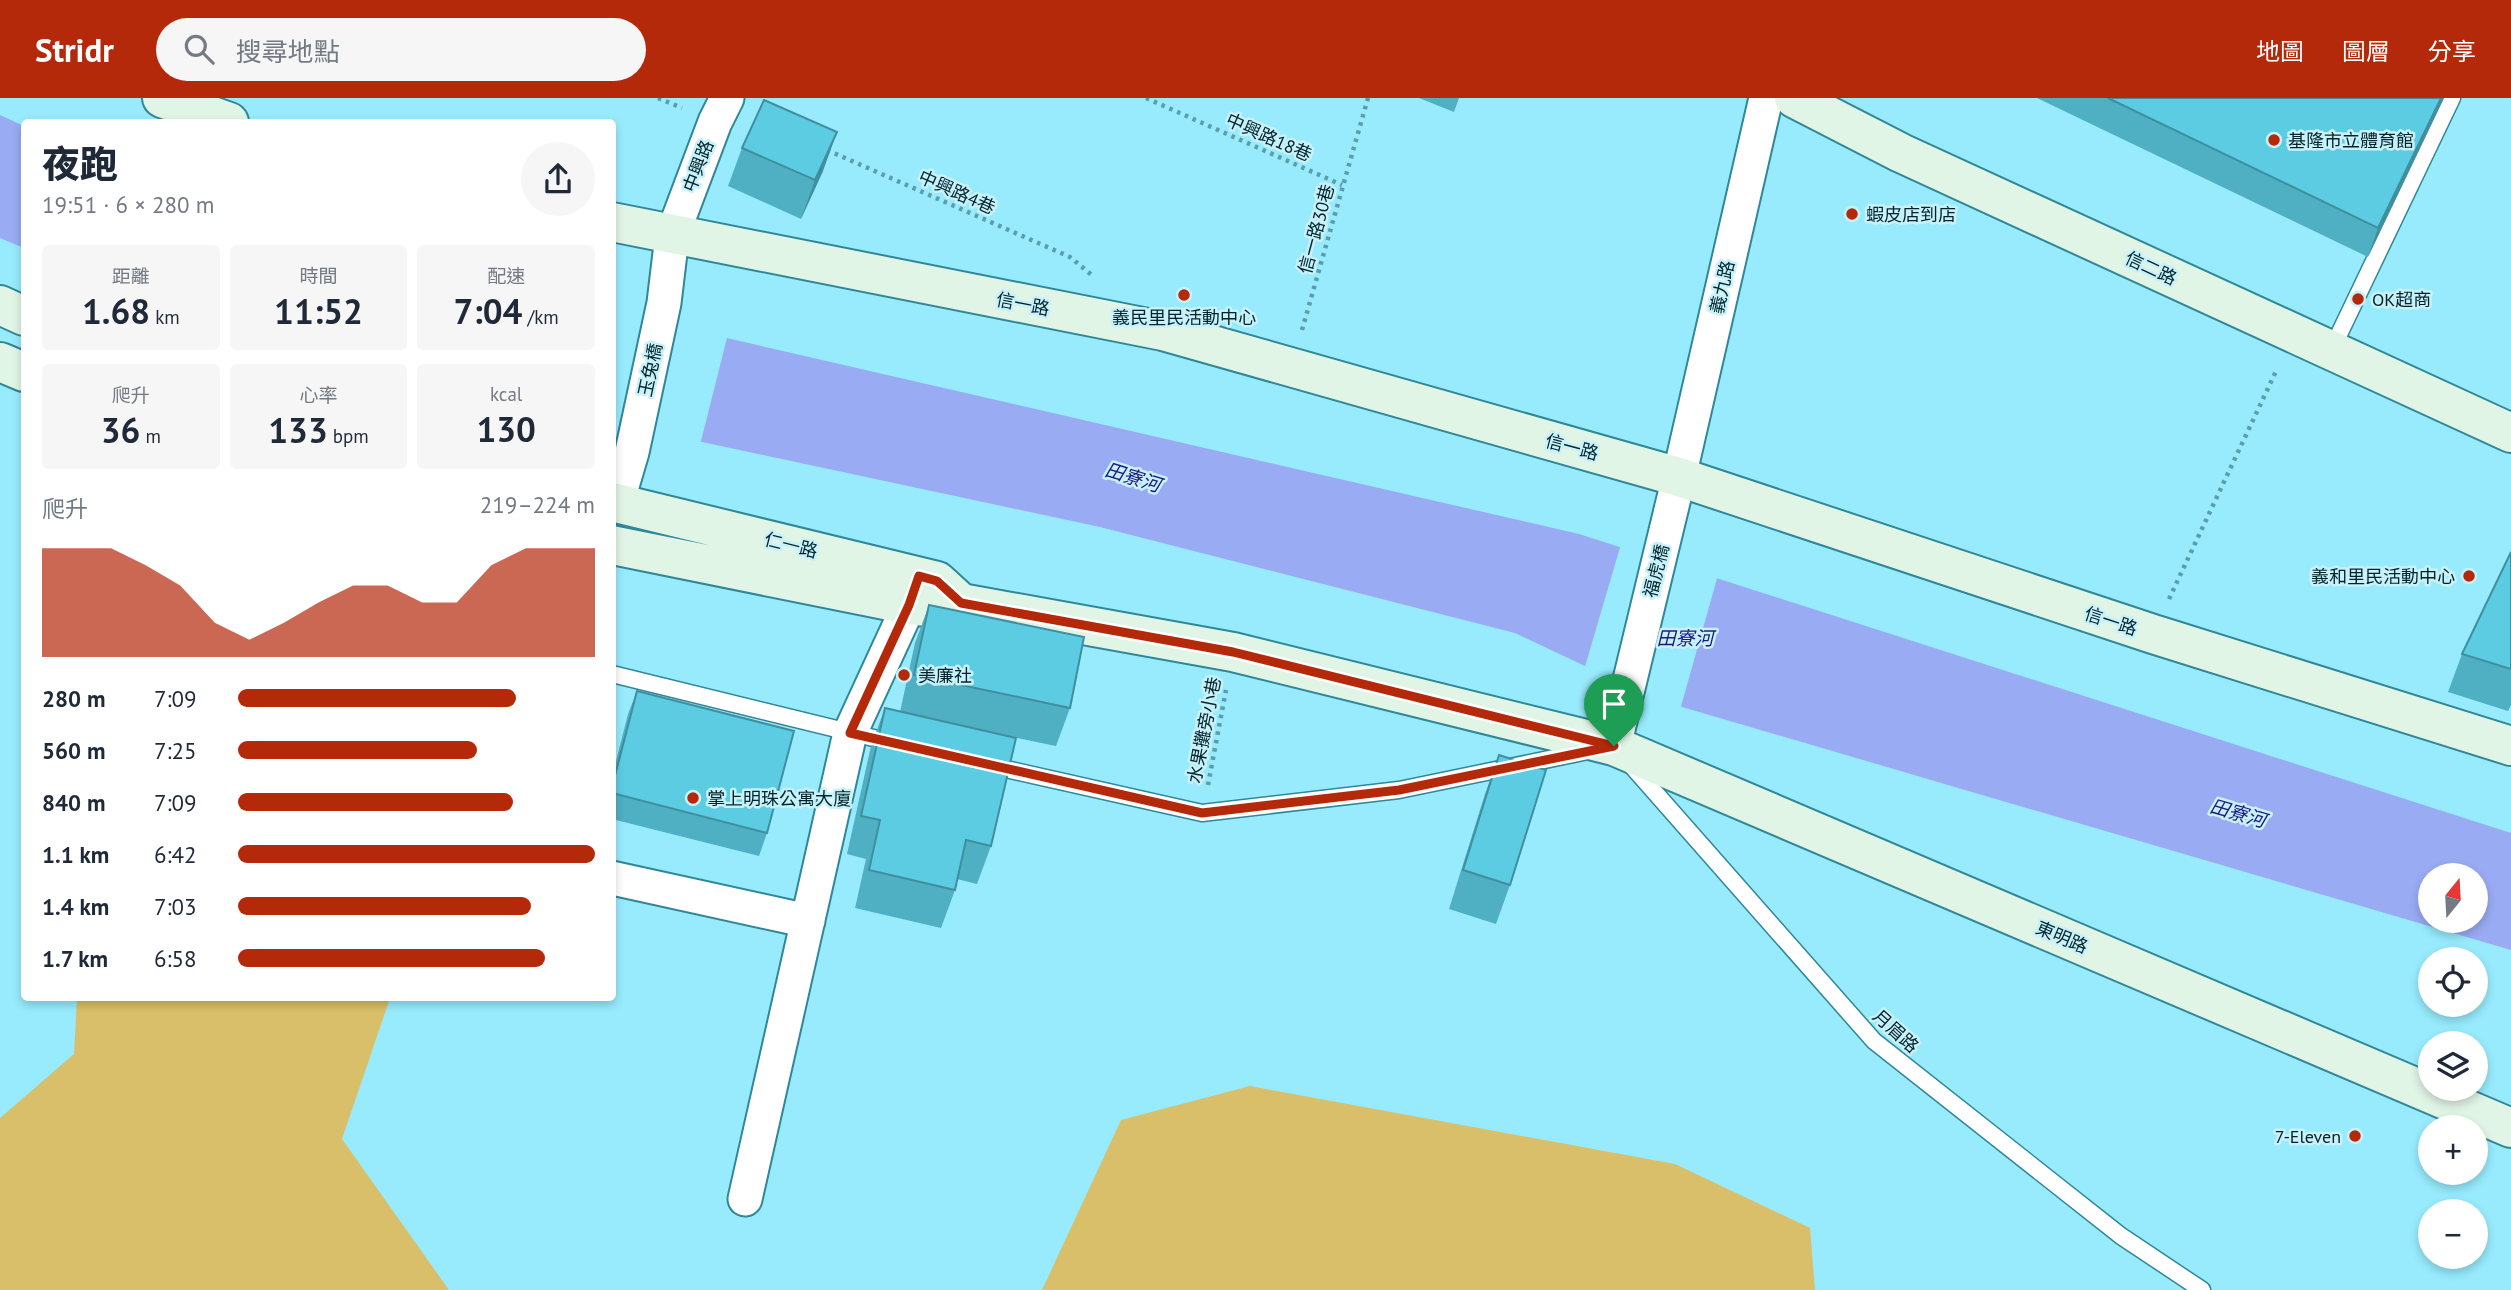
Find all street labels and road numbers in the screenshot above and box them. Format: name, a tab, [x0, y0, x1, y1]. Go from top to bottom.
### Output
street label: 中興路18巷	[1222, 108, 1316, 166]
street label: 中興路	[678, 137, 718, 195]
street label: 中興路4巷	[915, 165, 999, 219]
street label: 信一路30巷	[1293, 182, 1339, 276]
street label: 信二路	[2122, 246, 2180, 290]
street label: 義九路	[1705, 258, 1739, 316]
street label: 信一路	[994, 288, 1052, 320]
street label: 玉兔橋	[633, 341, 667, 399]
street label: 信一路	[1543, 429, 1601, 465]
street label: 仁一路	[762, 527, 820, 563]
street label: 福虎橋	[1638, 542, 1674, 600]
street label: 信一路	[2082, 602, 2140, 640]
street label: 水果攤旁小巷	[1182, 675, 1226, 785]
street label: 東明路	[2033, 916, 2091, 958]
street label: 月眉路	[1868, 1004, 1924, 1058]

